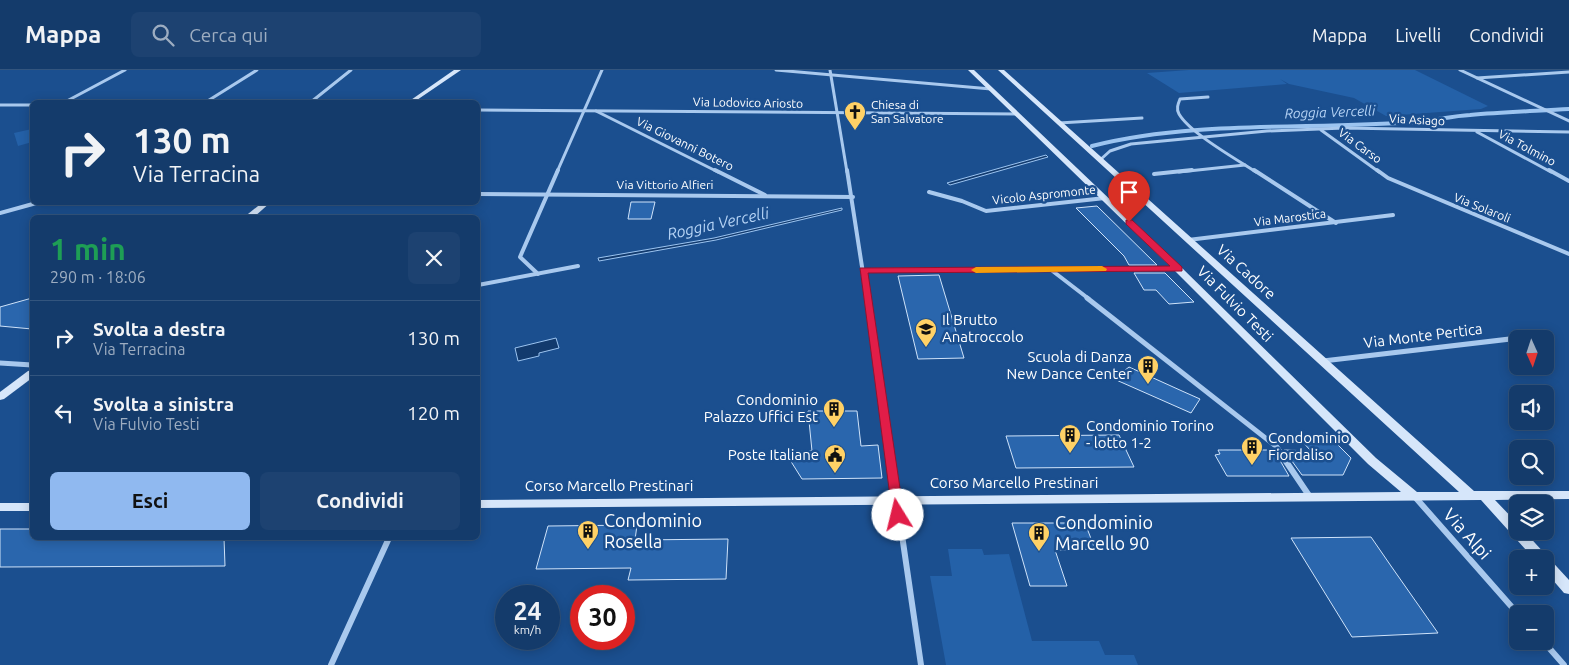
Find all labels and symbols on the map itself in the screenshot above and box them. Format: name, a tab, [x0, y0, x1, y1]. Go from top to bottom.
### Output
street label: Via Lodovico Ariosto	[693, 95, 803, 110]
place label: Chiesa di San Salvatore	[871, 98, 944, 125]
church icon: Chiesa di San Salvatore	[843, 100, 867, 131]
water label: Roggia Vercelli	[1284, 102, 1376, 122]
street label: Via Asiago	[1389, 112, 1445, 127]
street label: Via Giovanni Botero	[634, 114, 736, 173]
street label: Via Carso	[1336, 126, 1384, 166]
street label: Via Tolmino	[1496, 127, 1558, 168]
pin	[1108, 171, 1150, 222]
street label: Via Vittorio Alfieri	[617, 178, 714, 191]
street label: Vicolo Aspromonte	[992, 183, 1096, 206]
street label: Via Solaroli	[1452, 190, 1513, 225]
water label: Roggia Vercelli	[665, 203, 772, 243]
street label: Via Marostica	[1253, 207, 1327, 228]
street label: Via Cadore	[1213, 241, 1279, 302]
street label: Via Fulvio Testi	[1194, 262, 1277, 345]
place label: Il Brutto Anatroccolo	[942, 311, 1024, 345]
school or university icon: Il Brutto Anatroccolo	[914, 317, 938, 348]
street label: Via Monte Pertica	[1363, 320, 1483, 351]
north arrow	[1509, 330, 1554, 375]
place label: Scuola di Danza New Dance Center	[1007, 348, 1132, 382]
building icon: Scuola di Danza New Dance Center	[1136, 354, 1160, 385]
place label: Condominio Palazzo Uffici Est	[704, 391, 818, 425]
building icon: Condominio Palazzo Uffici Est	[822, 397, 846, 428]
place label: Condominio Torino - lotto 1-2	[1086, 417, 1214, 451]
building icon: Condominio Torino - lotto 1-2	[1058, 423, 1082, 454]
place label: Condominio Fiordaliso	[1268, 429, 1350, 463]
building icon: Condominio Fiordaliso	[1240, 435, 1264, 466]
public building icon: Poste Italiane	[823, 443, 847, 474]
place label: Poste Italiane	[728, 446, 819, 463]
street label: Corso Marcello Prestinari	[930, 474, 1098, 491]
street label: Corso Marcello Prestinari	[525, 477, 693, 494]
position arrow	[871, 488, 923, 540]
street label: Via Alpi	[1440, 504, 1496, 563]
place label: Condominio Rosella	[604, 510, 702, 551]
place label: Condominio Marcello 90	[1055, 512, 1153, 553]
building icon: Condominio Rosella	[576, 519, 600, 550]
building icon: Condominio Marcello 90	[1027, 521, 1051, 552]
speed limit sign: 30	[570, 585, 635, 650]

